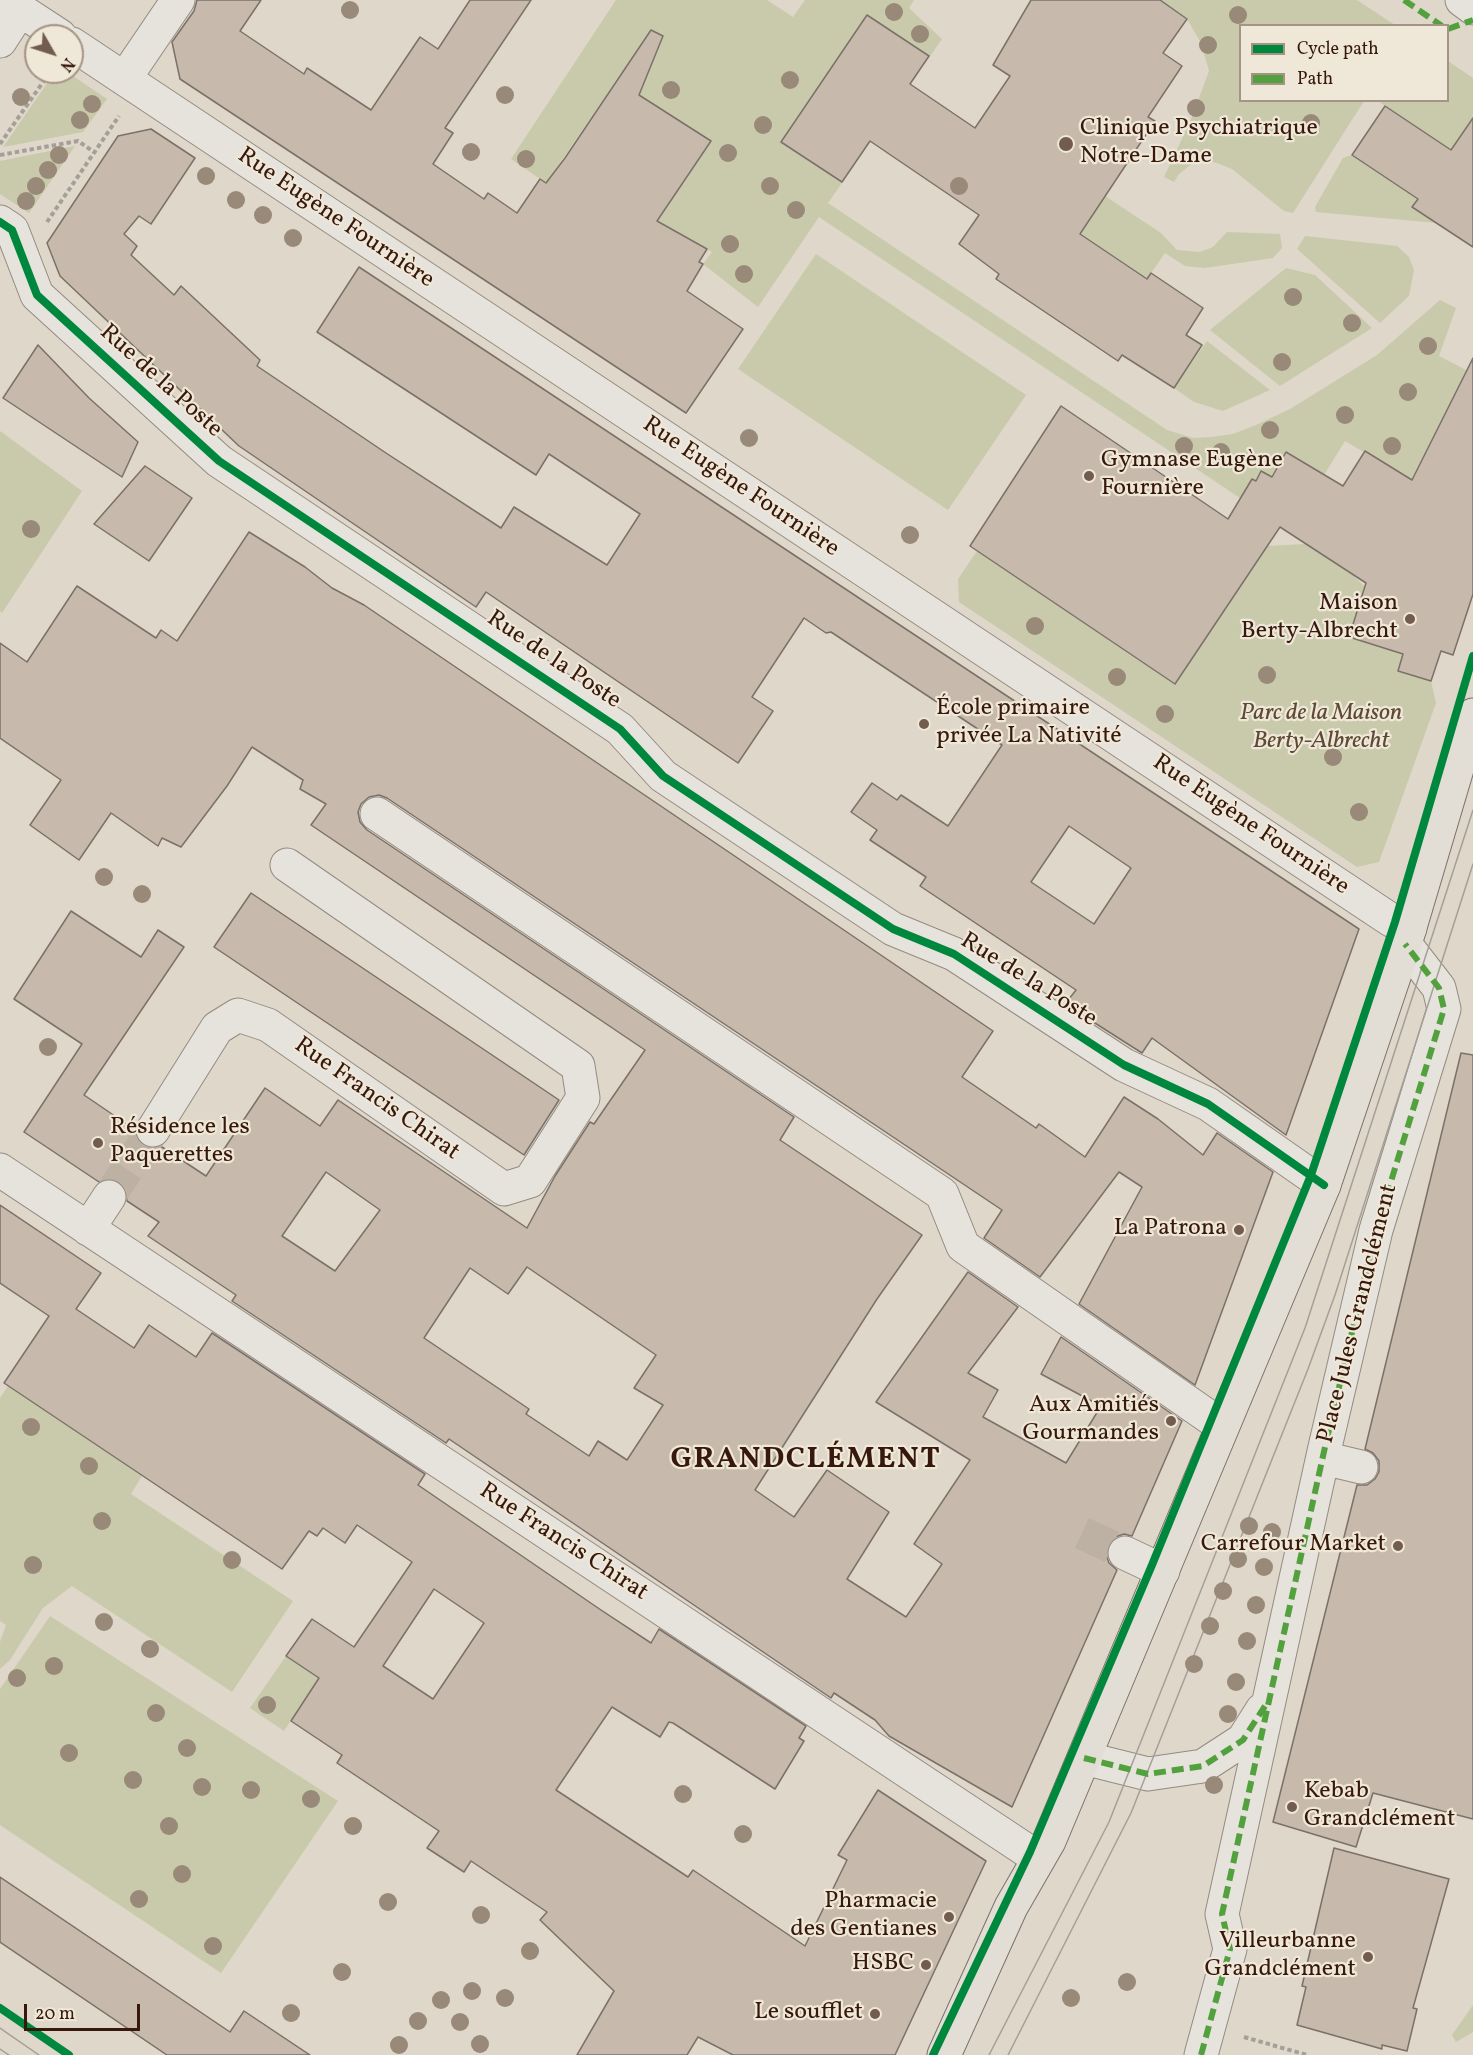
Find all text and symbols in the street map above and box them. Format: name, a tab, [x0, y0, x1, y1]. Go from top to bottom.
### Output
north arrow	[24, 24, 84, 84]
legend	[1239, 24, 1449, 102]
text: Cycle path	[1297, 37, 1379, 62]
text: N	[54, 53, 79, 76]
text: Path	[1297, 67, 1333, 92]
place label: Clinique Psychiatrique Notre-Dame	[1080, 116, 1318, 172]
marker: Clinique Psychiatrique Notre-Dame	[1057, 135, 1075, 153]
street label: Rue Eugène Fournière	[231, 142, 439, 296]
street label: Rue de la Poste	[92, 319, 228, 445]
street label: Rue Eugène Fournière	[636, 411, 844, 565]
place label: Gymnase Eugène Fournière	[1101, 448, 1283, 504]
marker: Gymnase Eugène Fournière	[1082, 469, 1096, 483]
place label: Maison Berty-Albrecht	[1241, 591, 1398, 647]
street label: Rue de la Poste	[480, 605, 626, 717]
marker: Maison Berty-Albrecht	[1403, 612, 1417, 626]
place label: École primaire privée La Nativité	[936, 696, 1122, 752]
park label: Parc de la Maison Berty-Albrecht	[1240, 701, 1402, 757]
marker: École primaire privée La Nativité	[917, 717, 931, 731]
street label: Rue Eugène Fournière	[1146, 749, 1354, 903]
street label: Rue de la Poste	[954, 927, 1102, 1035]
street label: Rue Francis Chirat	[288, 1032, 464, 1168]
place label: Résidence les Paquerettes	[110, 1115, 250, 1171]
marker: Résidence les Paquerettes	[91, 1136, 105, 1150]
street label: Place Jules Grandclément	[1313, 1181, 1405, 1447]
place label: La Patrona	[1114, 1216, 1227, 1244]
marker: La Patrona	[1232, 1223, 1246, 1237]
place label: Aux Amitiés Gourmandes	[1022, 1393, 1159, 1449]
marker: Aux Amitiés Gourmandes	[1164, 1414, 1178, 1428]
district label: GRANDCLÉMENT	[671, 1443, 941, 1479]
street label: Rue Francis Chirat	[473, 1478, 653, 1608]
place label: Carrefour Market	[1201, 1532, 1386, 1560]
marker: Carrefour Market	[1391, 1539, 1405, 1553]
place label: Kebab Grandclément	[1304, 1779, 1455, 1835]
marker: Kebab Grandclément	[1285, 1800, 1299, 1814]
place label: Pharmacie des Gentianes	[790, 1889, 937, 1945]
marker: Pharmacie des Gentianes	[942, 1910, 956, 1924]
place label: Villeurbanne Grandclément	[1205, 1929, 1356, 1985]
marker: Villeurbanne Grandclément	[1361, 1950, 1375, 1964]
place label: HSBC	[852, 1951, 914, 1979]
marker: HSBC	[919, 1958, 933, 1972]
scale bar	[27, 1992, 142, 2030]
place label: Le soufflet	[754, 2000, 863, 2028]
text: 20 m	[35, 2002, 75, 2027]
marker: Le soufflet	[868, 2007, 882, 2021]

